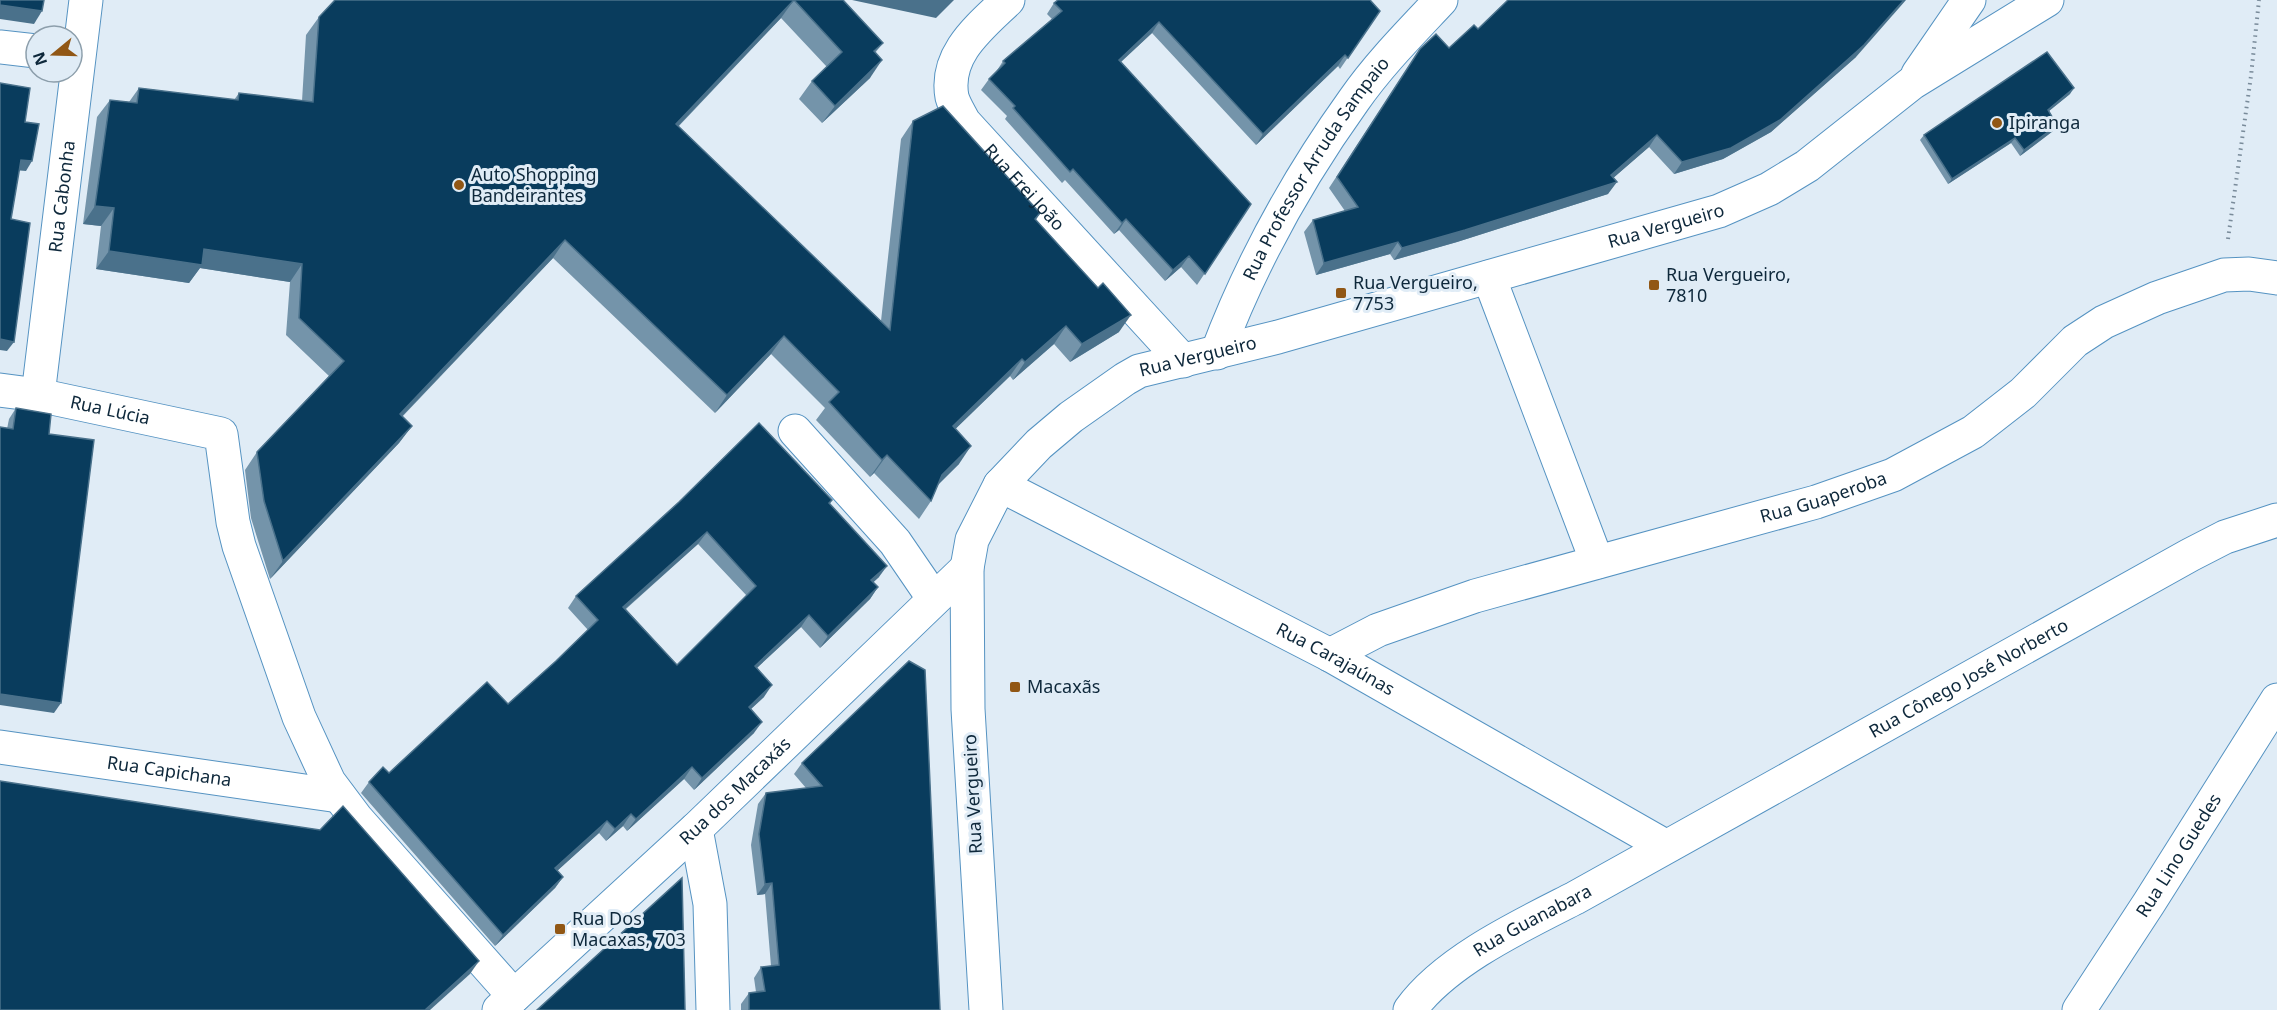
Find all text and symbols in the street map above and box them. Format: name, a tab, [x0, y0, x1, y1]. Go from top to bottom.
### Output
north arrow	[24, 24, 84, 84]
text: N	[27, 49, 52, 69]
street label: Rua Professor Arruda Sampaio	[1237, 51, 1394, 284]
place label: Ipiranga	[2009, 110, 2080, 134]
marker: Ipiranga	[1990, 116, 2004, 130]
street label: Rua Frei João	[979, 138, 1071, 235]
street label: Rua Cabonha	[42, 139, 80, 254]
place label: Auto Shopping Bandeirantes	[471, 162, 597, 207]
marker: Auto Shopping Bandeirantes	[452, 178, 466, 192]
street label: Rua Vergueiro	[1605, 197, 1727, 253]
place label: Rua Vergueiro, 7810	[1666, 262, 1791, 307]
place label: Rua Vergueiro, 7753	[1353, 270, 1478, 315]
marker: Rua Vergueiro, 7810	[1647, 278, 1661, 292]
marker: Rua Vergueiro, 7753	[1334, 286, 1348, 300]
street label: Rua Vergueiro	[1137, 330, 1259, 382]
street label: Rua Lúcia	[68, 389, 152, 430]
street label: Rua Guaperoba	[1757, 465, 1890, 528]
street label: Rua Cônego José Norberto	[1864, 612, 2072, 743]
street label: Rua Carajaúnas	[1273, 616, 1399, 700]
place label: Macaxãs	[1027, 674, 1100, 698]
marker: Macaxãs	[1008, 680, 1022, 694]
street label: Rua dos Macaxás	[674, 731, 795, 850]
street label: Rua Vergueiro	[957, 734, 987, 855]
street label: Rua Capichana	[106, 750, 233, 791]
street label: Rua Lino Guedes	[2130, 788, 2226, 922]
street label: Rua Guanabara	[1468, 878, 1596, 962]
place label: Rua Dos Macaxas, 703	[572, 906, 686, 951]
marker: Rua Dos Macaxas, 703	[553, 922, 567, 936]

